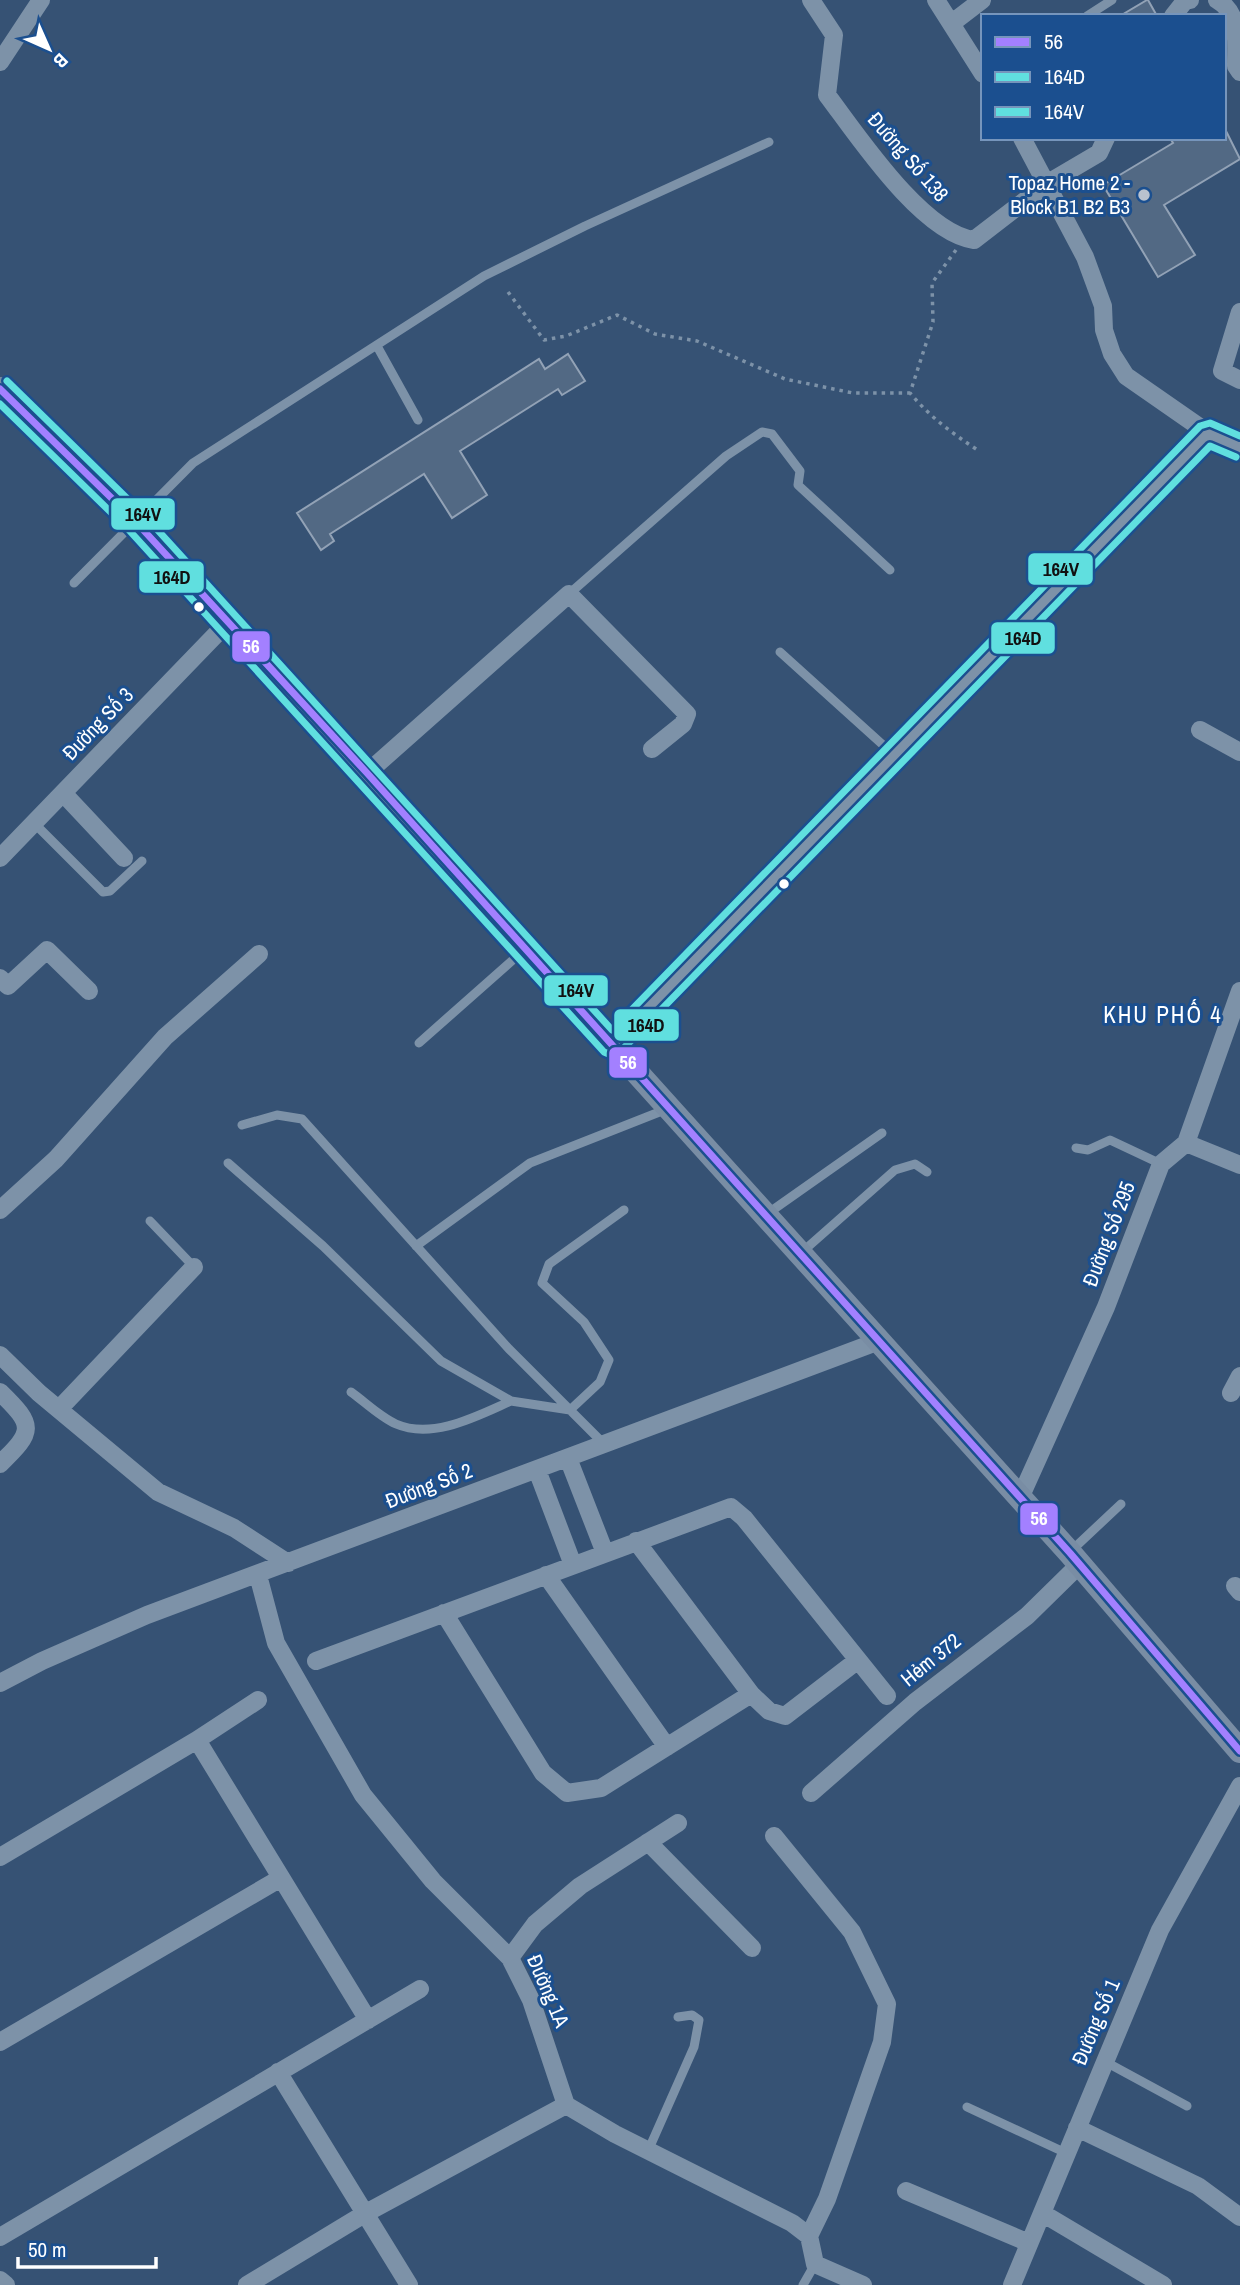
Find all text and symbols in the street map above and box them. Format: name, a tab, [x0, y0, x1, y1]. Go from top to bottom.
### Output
north arrow	[14, 14, 84, 84]
legend	[981, 14, 1226, 140]
text: 56	[1044, 27, 1063, 56]
text: B	[48, 48, 74, 74]
text: 164D	[1044, 62, 1085, 91]
text: 164V	[1044, 97, 1085, 126]
street label: Đường Số 138	[861, 106, 955, 208]
place label: Topaz Home 2 - Block B1 B2 B3	[1008, 168, 1130, 221]
marker: Topaz Home 2 - Block B1 B2 B3	[1136, 187, 1152, 203]
line badge: 164V	[110, 497, 176, 531]
text: 164V	[125, 501, 162, 527]
line badge: 164V	[1027, 552, 1094, 586]
text: 164V	[1043, 556, 1080, 582]
line badge: 164D	[138, 560, 205, 594]
text: 164D	[153, 564, 191, 590]
unlabelled marker	[192, 600, 206, 614]
line badge: 164D	[990, 621, 1056, 655]
text: 164D	[1004, 625, 1042, 651]
line badge: 56	[231, 630, 271, 663]
text: 56	[242, 633, 260, 659]
street label: Đường Số 3	[56, 681, 140, 766]
unlabelled marker	[777, 877, 791, 891]
line badge: 164V	[543, 974, 609, 1007]
text: 164V	[558, 977, 595, 1003]
district label: KHU PHỐ 4	[1103, 999, 1223, 1030]
line badge: 164D	[613, 1008, 680, 1042]
text: 164D	[627, 1012, 665, 1038]
line badge: 56	[608, 1046, 648, 1079]
text: 56	[619, 1049, 637, 1075]
street label: Đường Số 295	[1075, 1177, 1142, 1290]
street label: Đường Số 2	[381, 1456, 476, 1515]
line badge: 56	[1019, 1502, 1059, 1536]
text: 56	[1030, 1505, 1048, 1531]
street label: Hẻm 372	[894, 1626, 967, 1693]
street label: Đường 1A	[520, 1950, 577, 2032]
street label: Đường Số 1	[1064, 1974, 1127, 2069]
scale bar	[18, 2226, 156, 2270]
text: 50 m	[28, 2235, 66, 2264]

